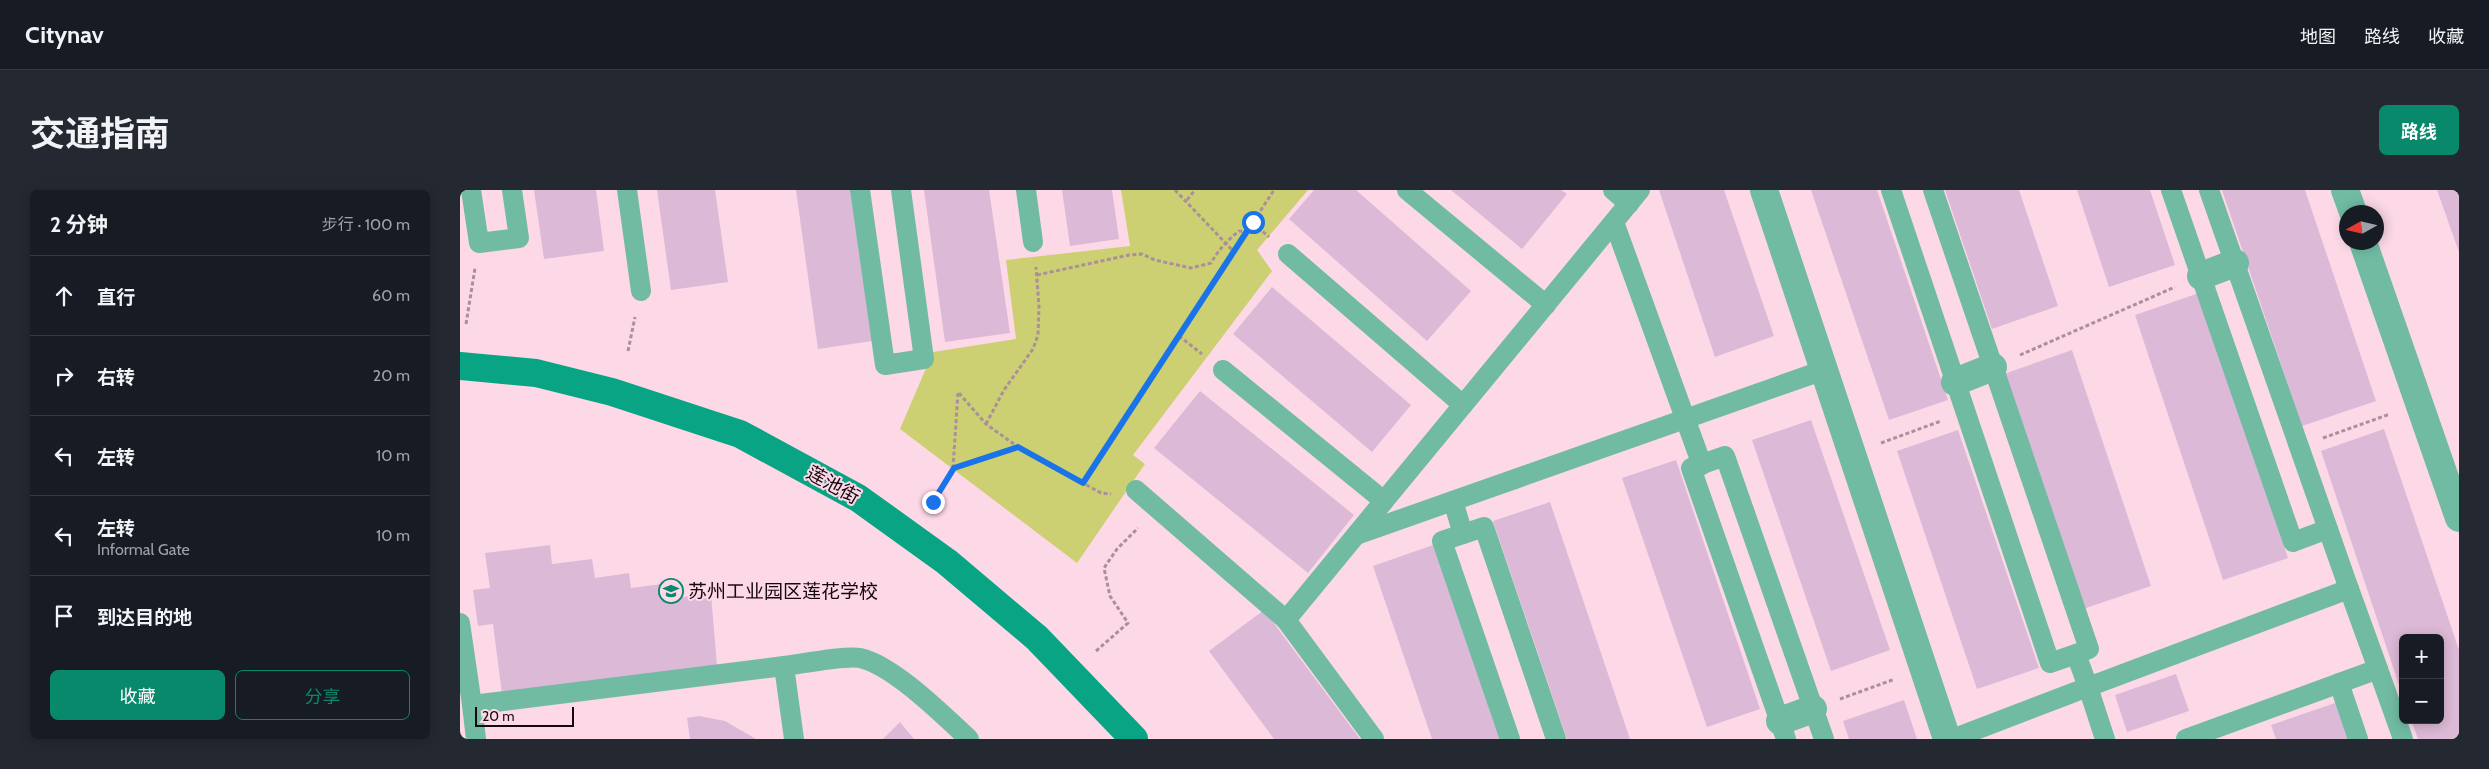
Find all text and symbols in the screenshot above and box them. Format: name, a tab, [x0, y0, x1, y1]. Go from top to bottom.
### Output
text: Citynav	[25, 20, 104, 49]
text: 地图	[2300, 26, 2336, 48]
text: 路线	[2364, 26, 2400, 48]
text: 收藏	[2428, 26, 2464, 48]
button: 路线	[2379, 105, 2459, 155]
text: 交通指南	[30, 112, 170, 155]
north arrow	[2339, 205, 2384, 250]
route start	[1242, 211, 1265, 234]
text: 2 分钟	[50, 212, 108, 237]
text: 步行 · 100 m	[322, 215, 410, 234]
icon: ahead	[50, 282, 78, 310]
text: 直行	[97, 286, 135, 309]
text: 60 m	[372, 286, 410, 305]
icon: right	[50, 362, 78, 390]
text: 右转	[97, 366, 135, 389]
text: 20 m	[373, 366, 410, 385]
icon: left	[50, 442, 78, 470]
text: 左转	[97, 446, 135, 469]
text: 10 m	[376, 446, 410, 465]
street label: 莲池街	[802, 461, 864, 509]
route end	[922, 491, 945, 514]
text: 左转	[97, 517, 135, 540]
icon: left	[50, 522, 78, 550]
text: 10 m	[376, 526, 410, 545]
text: Informal Gate	[97, 540, 190, 559]
school or university icon: 苏州工业园区莲花学校	[658, 578, 684, 604]
place label: 苏州工业园区莲花学校	[688, 580, 878, 603]
icon: arrive	[50, 602, 78, 630]
text: 到达目的地	[97, 606, 192, 629]
map controls	[2399, 634, 2444, 724]
button: +	[2399, 634, 2444, 679]
button: 收藏	[50, 670, 225, 720]
button: 分享	[235, 670, 410, 720]
button: −	[2399, 679, 2444, 724]
scale bar	[475, 704, 574, 727]
text: 20 m	[482, 707, 515, 725]

